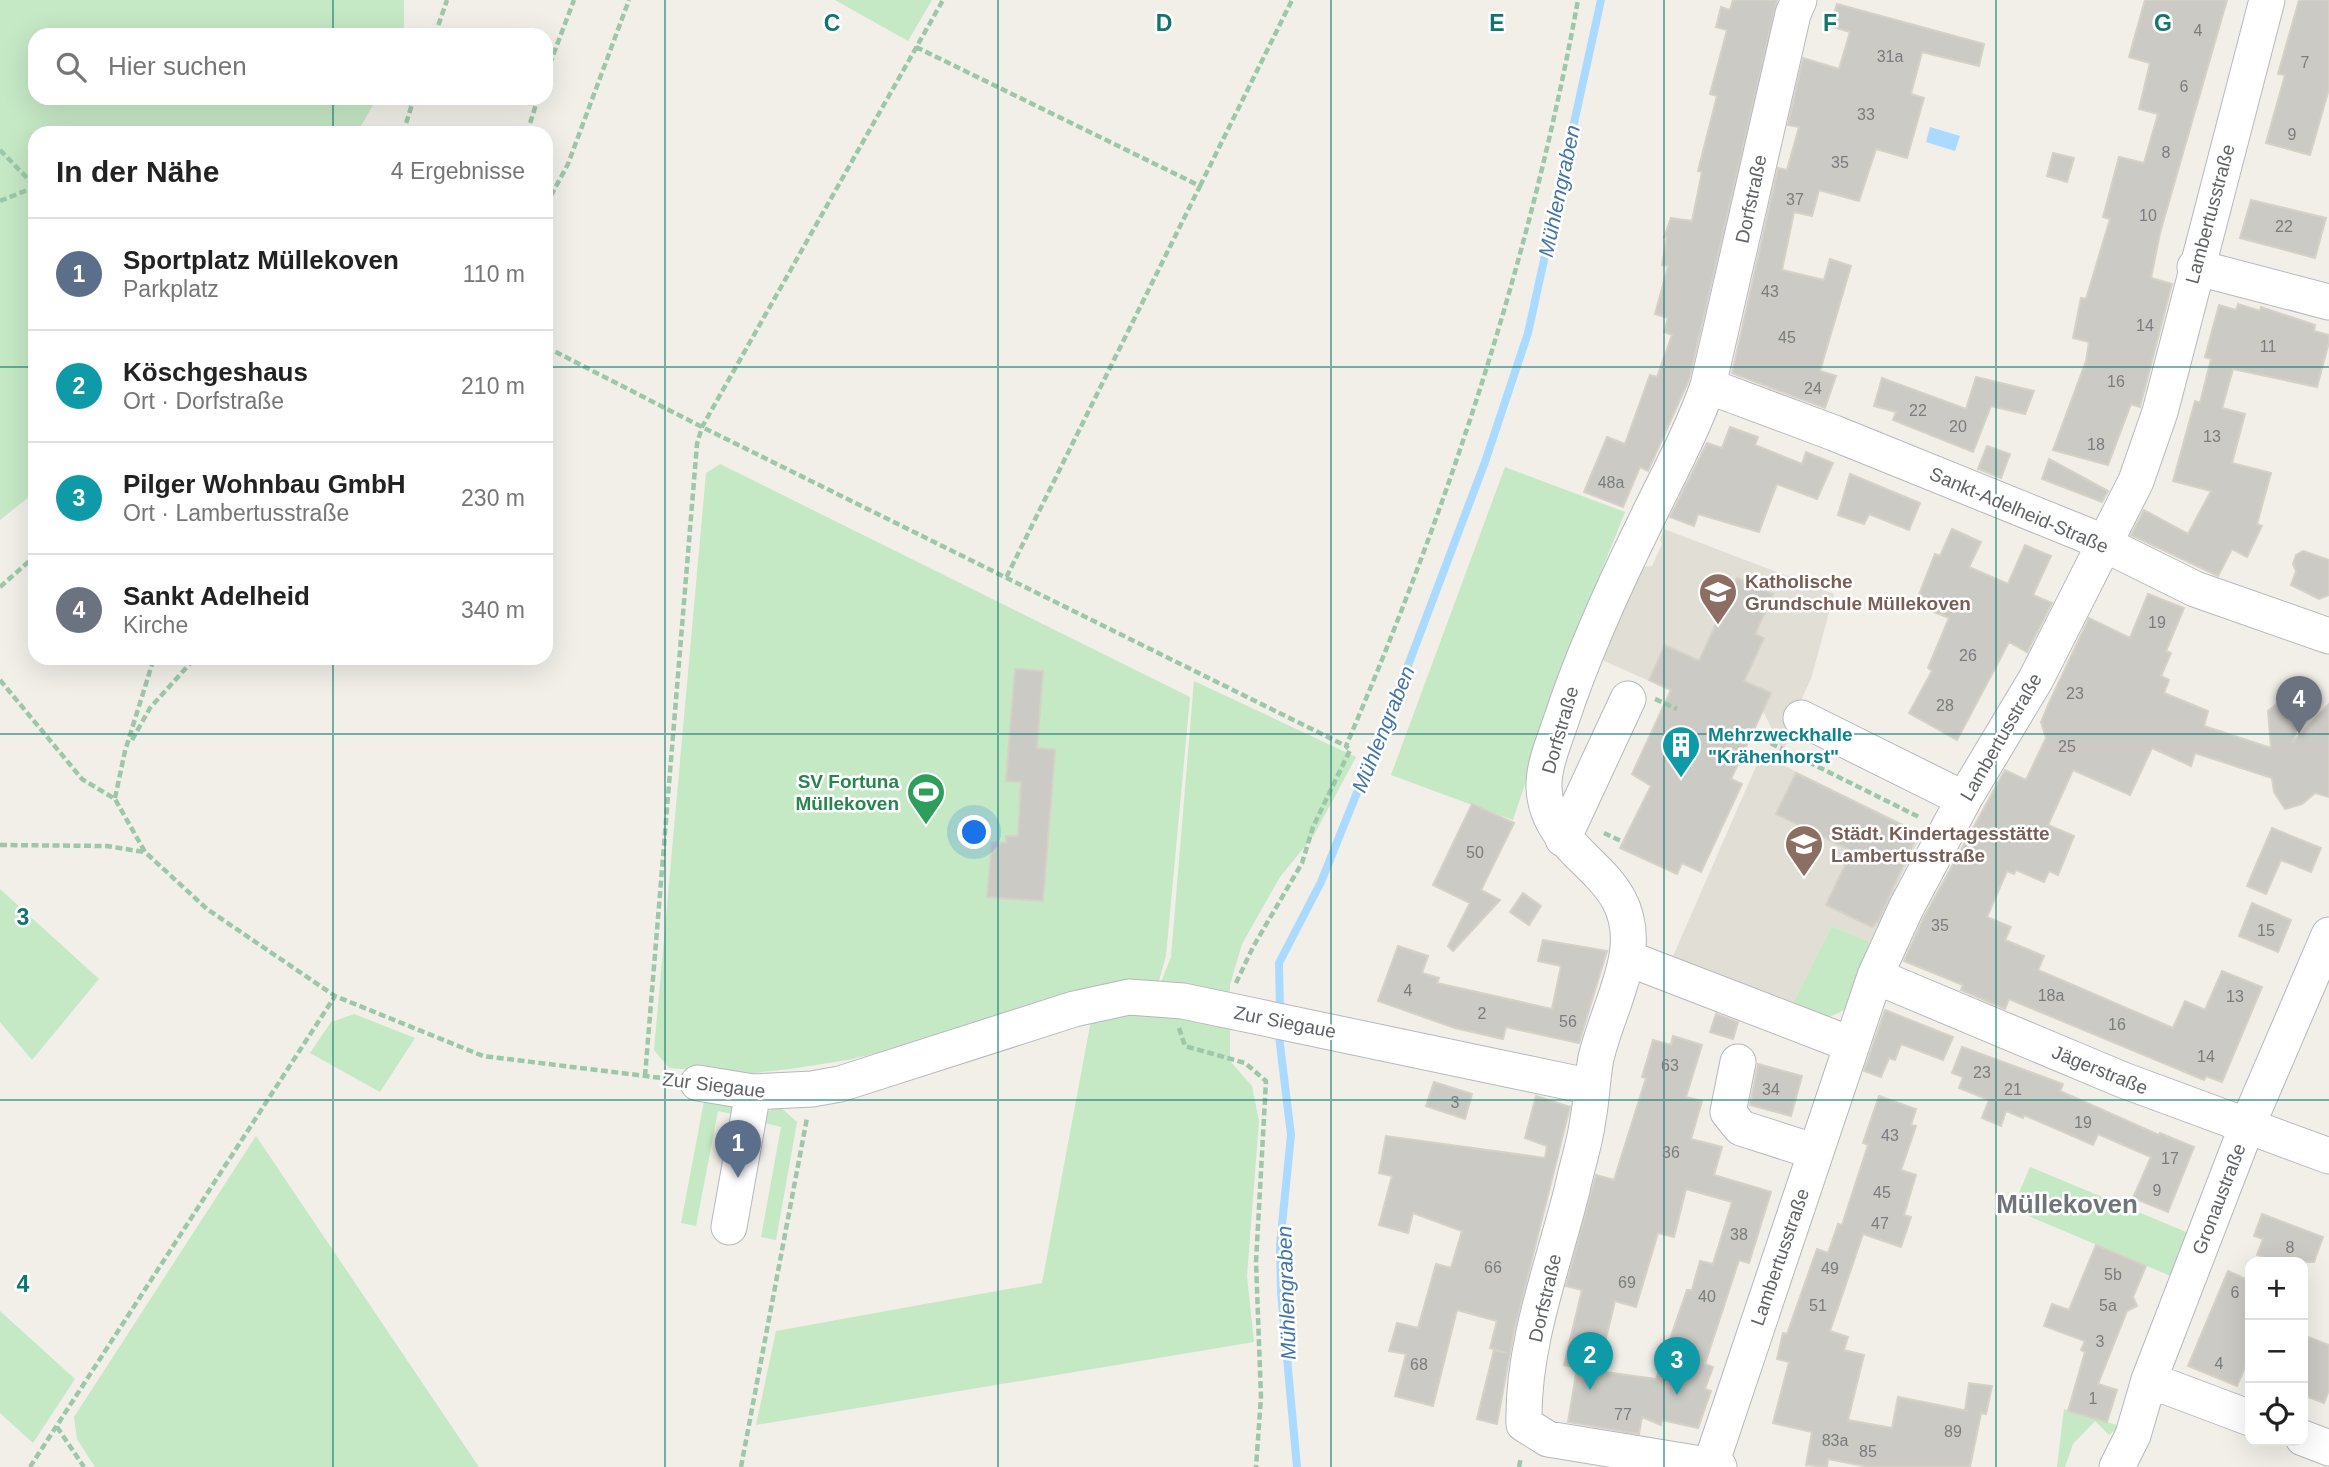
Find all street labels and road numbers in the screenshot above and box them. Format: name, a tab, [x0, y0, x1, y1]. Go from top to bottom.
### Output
street label: Lambertusstraße	[2181, 142, 2239, 286]
street label: Dorfstraße	[1731, 153, 1771, 245]
street label: Sankt-Adelheid-Straße	[1926, 463, 2112, 557]
street label: Lambertusstraße	[1956, 670, 2046, 804]
street label: Dorfstraße	[1538, 684, 1582, 776]
street label: Zur Siegaue	[1232, 1002, 1338, 1042]
street label: Jägerstraße	[2049, 1041, 2151, 1099]
street label: Zur Siegaue	[661, 1068, 767, 1102]
street label: Gronaustraße	[2188, 1141, 2250, 1257]
street label: Lambertusstraße	[1747, 1186, 1813, 1328]
street label: Dorfstraße	[1525, 1252, 1565, 1344]

